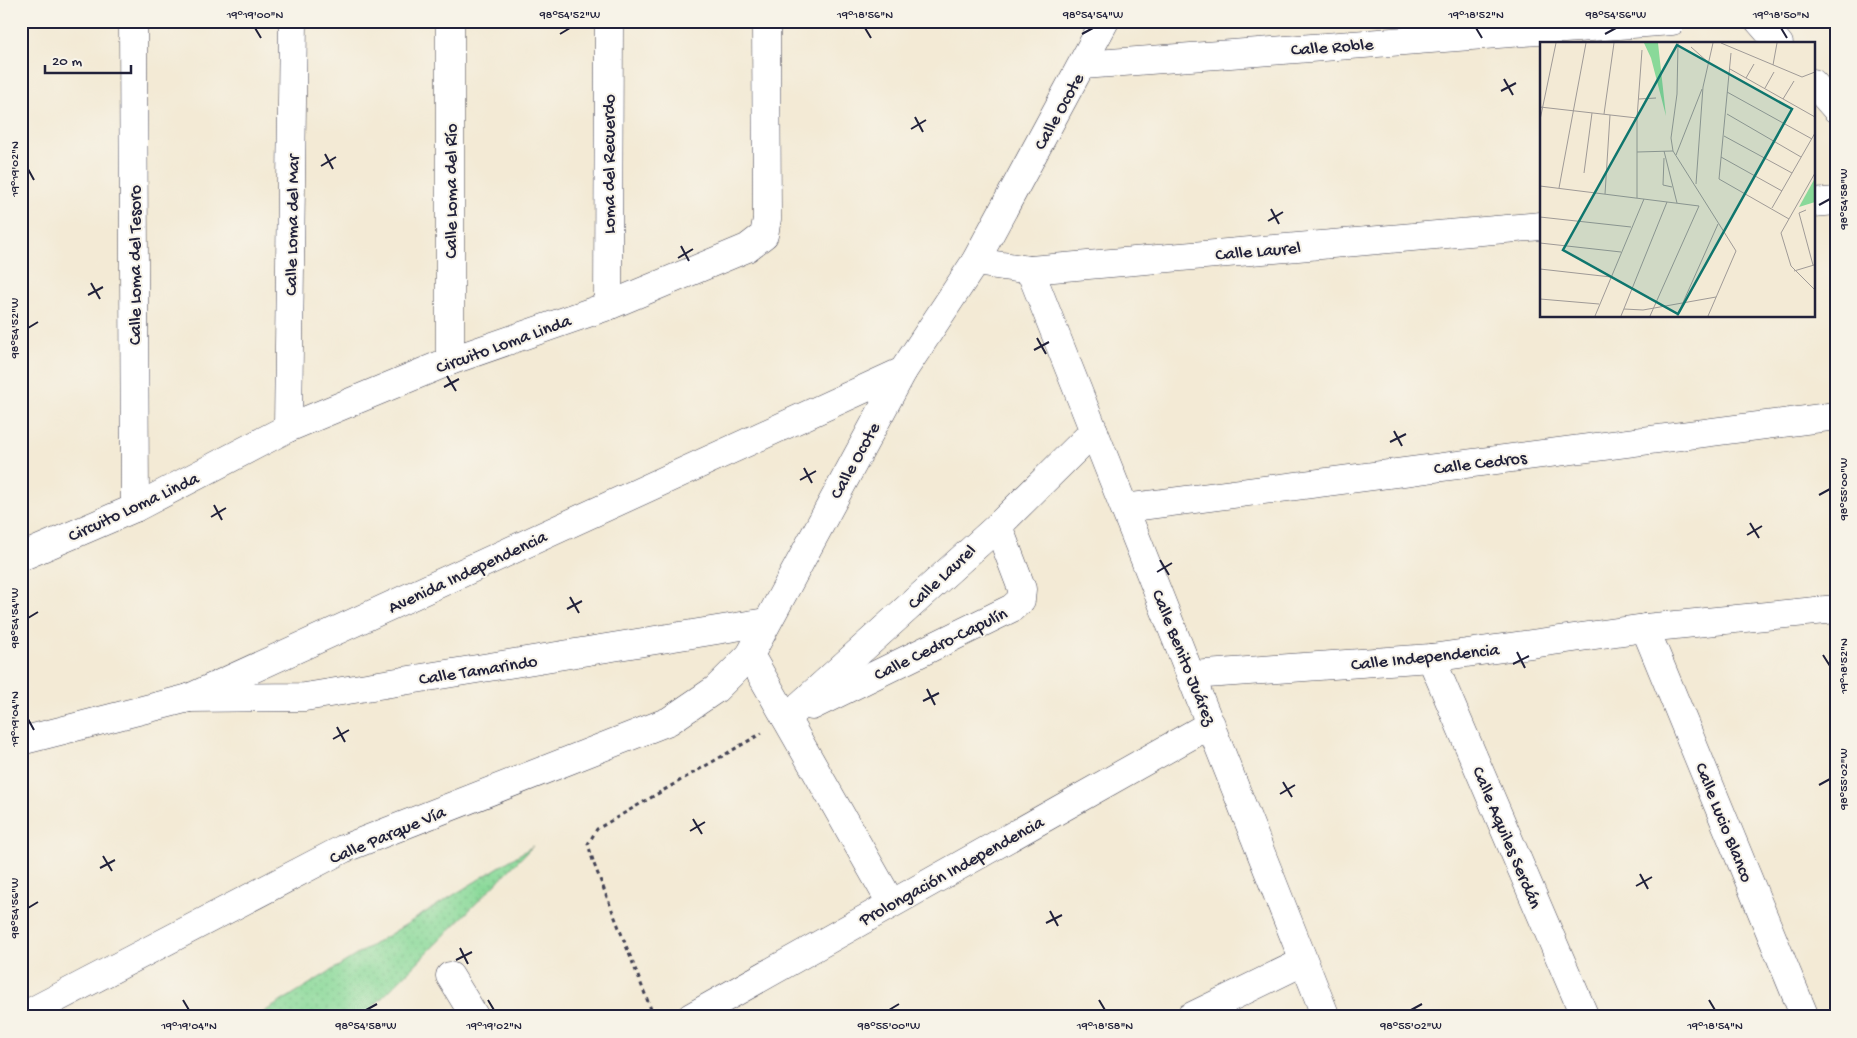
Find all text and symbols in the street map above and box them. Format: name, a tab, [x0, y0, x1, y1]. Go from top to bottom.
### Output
text: 19°19'00"N	[226, 9, 283, 23]
text: 98°54'52"W	[539, 9, 600, 23]
text: 19°18'56"N	[836, 9, 893, 23]
text: 98°54'54"W	[1062, 9, 1123, 23]
text: 19°18'52"N	[1447, 9, 1504, 23]
text: 98°54'56"W	[1585, 9, 1646, 23]
text: 19°18'50"N	[1752, 9, 1809, 23]
street label: Calle Roble	[1290, 35, 1375, 62]
scale bar	[45, 42, 131, 74]
inset map	[1540, 42, 1814, 318]
text: 20 m	[52, 53, 82, 71]
street label: Calle Ocote	[1031, 70, 1090, 154]
street label: Loma del Recuerdo	[600, 94, 621, 234]
street label: Calle Loma del Río	[442, 124, 463, 258]
text: 19°19'02"N	[9, 141, 23, 198]
street label: Calle Loma del Mar	[282, 153, 305, 296]
text: 98°54'58"W	[1838, 168, 1852, 231]
street label: Calle Loma del Tesoro	[126, 185, 147, 345]
street label: Calle Laurel	[1215, 238, 1302, 267]
text: 98°54'52"W	[9, 298, 23, 359]
street label: Circuito Loma Linda	[434, 311, 575, 380]
street label: Calle Ocote	[827, 419, 886, 503]
street label: Calle Cedros	[1433, 448, 1529, 481]
text: 98°55'00"W	[1838, 458, 1852, 521]
street label: Circuito Loma Linda	[65, 468, 204, 548]
street label: Avenida Independencia	[385, 527, 552, 619]
street label: Calle Laurel	[904, 541, 981, 615]
street label: Calle Benito Juárez	[1146, 587, 1220, 730]
text: 98°54'54"W	[9, 588, 23, 649]
street label: Calle Cedro-Capulín	[871, 604, 1012, 687]
text: 19°18'52"N	[1838, 638, 1852, 695]
street label: Calle Independencia	[1350, 640, 1501, 677]
street label: Calle Tamarindo	[418, 652, 539, 691]
text: 19°19'04"N	[9, 691, 23, 748]
text: 98°55'02"W	[1838, 748, 1852, 811]
street label: Calle Lucio Blanco	[1689, 760, 1756, 886]
street label: Calle Aquiles Serdán	[1466, 764, 1545, 913]
street label: Calle Parque Vía	[327, 802, 450, 870]
street label: Prolongación Independencia	[855, 812, 1049, 932]
text: 98°54'56"W	[9, 878, 23, 939]
text: 19°19'04"N	[160, 1020, 217, 1034]
text: 98°54'58"W	[334, 1020, 397, 1034]
text: 19°19'02"N	[465, 1020, 522, 1034]
text: 98°55'00"W	[857, 1020, 920, 1034]
text: 19°18'58"N	[1076, 1020, 1133, 1034]
text: 98°55'02"W	[1379, 1020, 1442, 1034]
text: 19°18'54"N	[1686, 1020, 1743, 1034]

